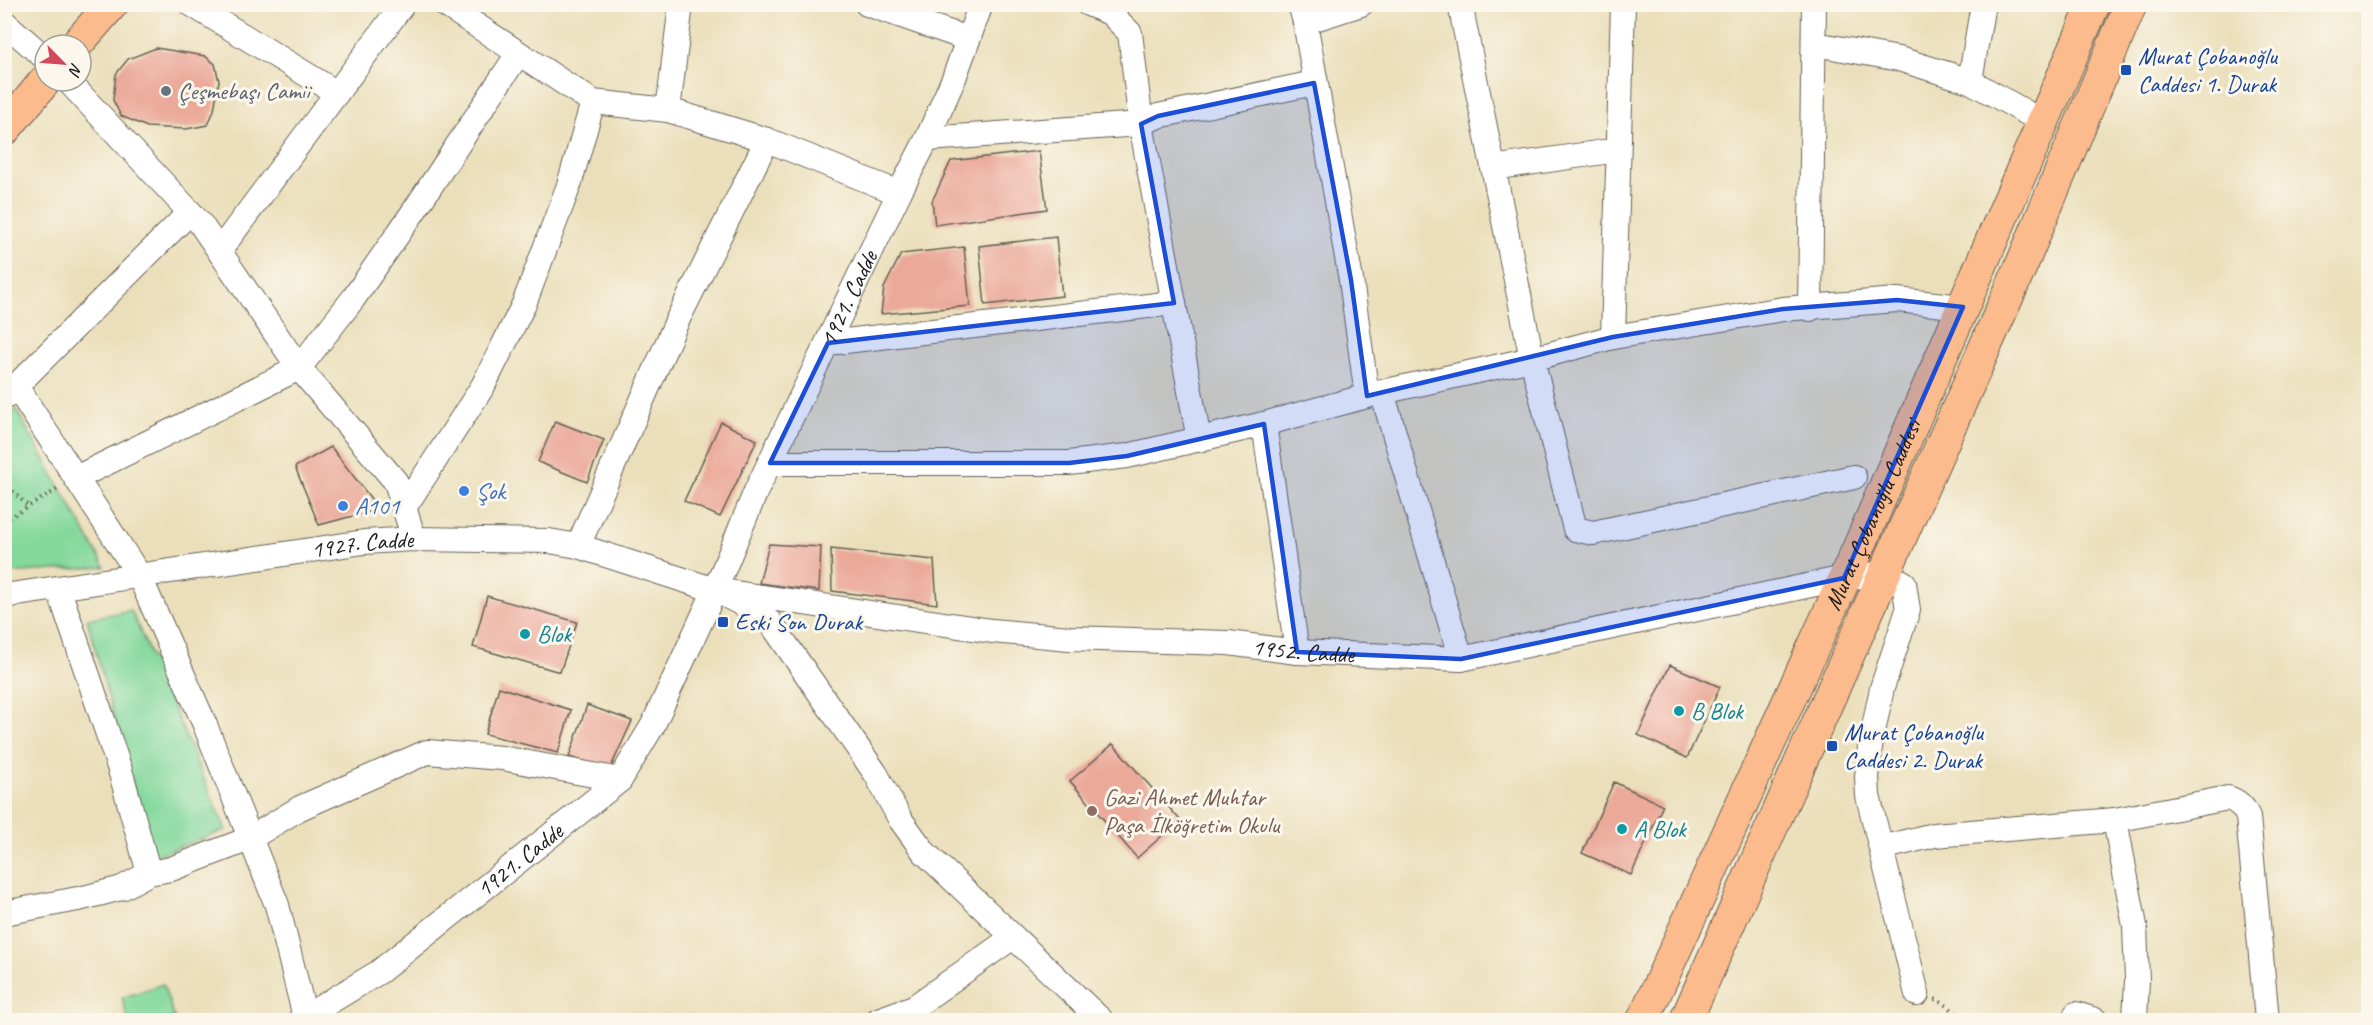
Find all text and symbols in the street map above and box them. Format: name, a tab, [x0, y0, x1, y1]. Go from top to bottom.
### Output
north arrow	[33, 33, 93, 93]
place label: Murat Çobanoğlu Caddesi 1. Durak	[2138, 41, 2279, 99]
text: N	[63, 60, 87, 80]
marker: Murat Çobanoğlu Caddesi 1. Durak	[2119, 63, 2133, 77]
place label: Çeşmebaşı Camii	[178, 76, 313, 106]
marker: Çeşmebaşı Camii	[159, 84, 173, 98]
street label: 1921. Cadde	[813, 244, 885, 351]
street label: Murat Çobanoğlu Caddesi	[1817, 413, 1928, 615]
place label: Şok	[476, 476, 507, 506]
marker: Şok	[457, 484, 471, 498]
place label: A101	[355, 491, 401, 521]
marker: A101	[336, 499, 350, 513]
street label: 1927. Cadde	[309, 524, 416, 565]
place label: Eski Son Durak	[735, 607, 864, 637]
marker: Eski Son Durak	[716, 615, 730, 629]
place label: Blok	[537, 619, 573, 649]
marker: Blok	[518, 627, 532, 641]
street label: 1952. Cadde	[1250, 631, 1357, 670]
place label: B Blok	[1691, 696, 1745, 726]
marker: B Blok	[1672, 704, 1686, 718]
place label: Murat Çobanoğlu Caddesi 2. Durak	[1844, 717, 1985, 775]
marker: Murat Çobanoğlu Caddesi 2. Durak	[1825, 739, 1839, 753]
place label: Gazi Ahmet Muhtar Paşa İlköğretim Okulu	[1104, 782, 1282, 840]
marker: Gazi Ahmet Muhtar Paşa İlköğretim Okulu	[1085, 804, 1099, 818]
place label: A Blok	[1634, 814, 1688, 844]
street label: 1921. Cadde	[470, 815, 571, 904]
marker: A Blok	[1615, 822, 1629, 836]

